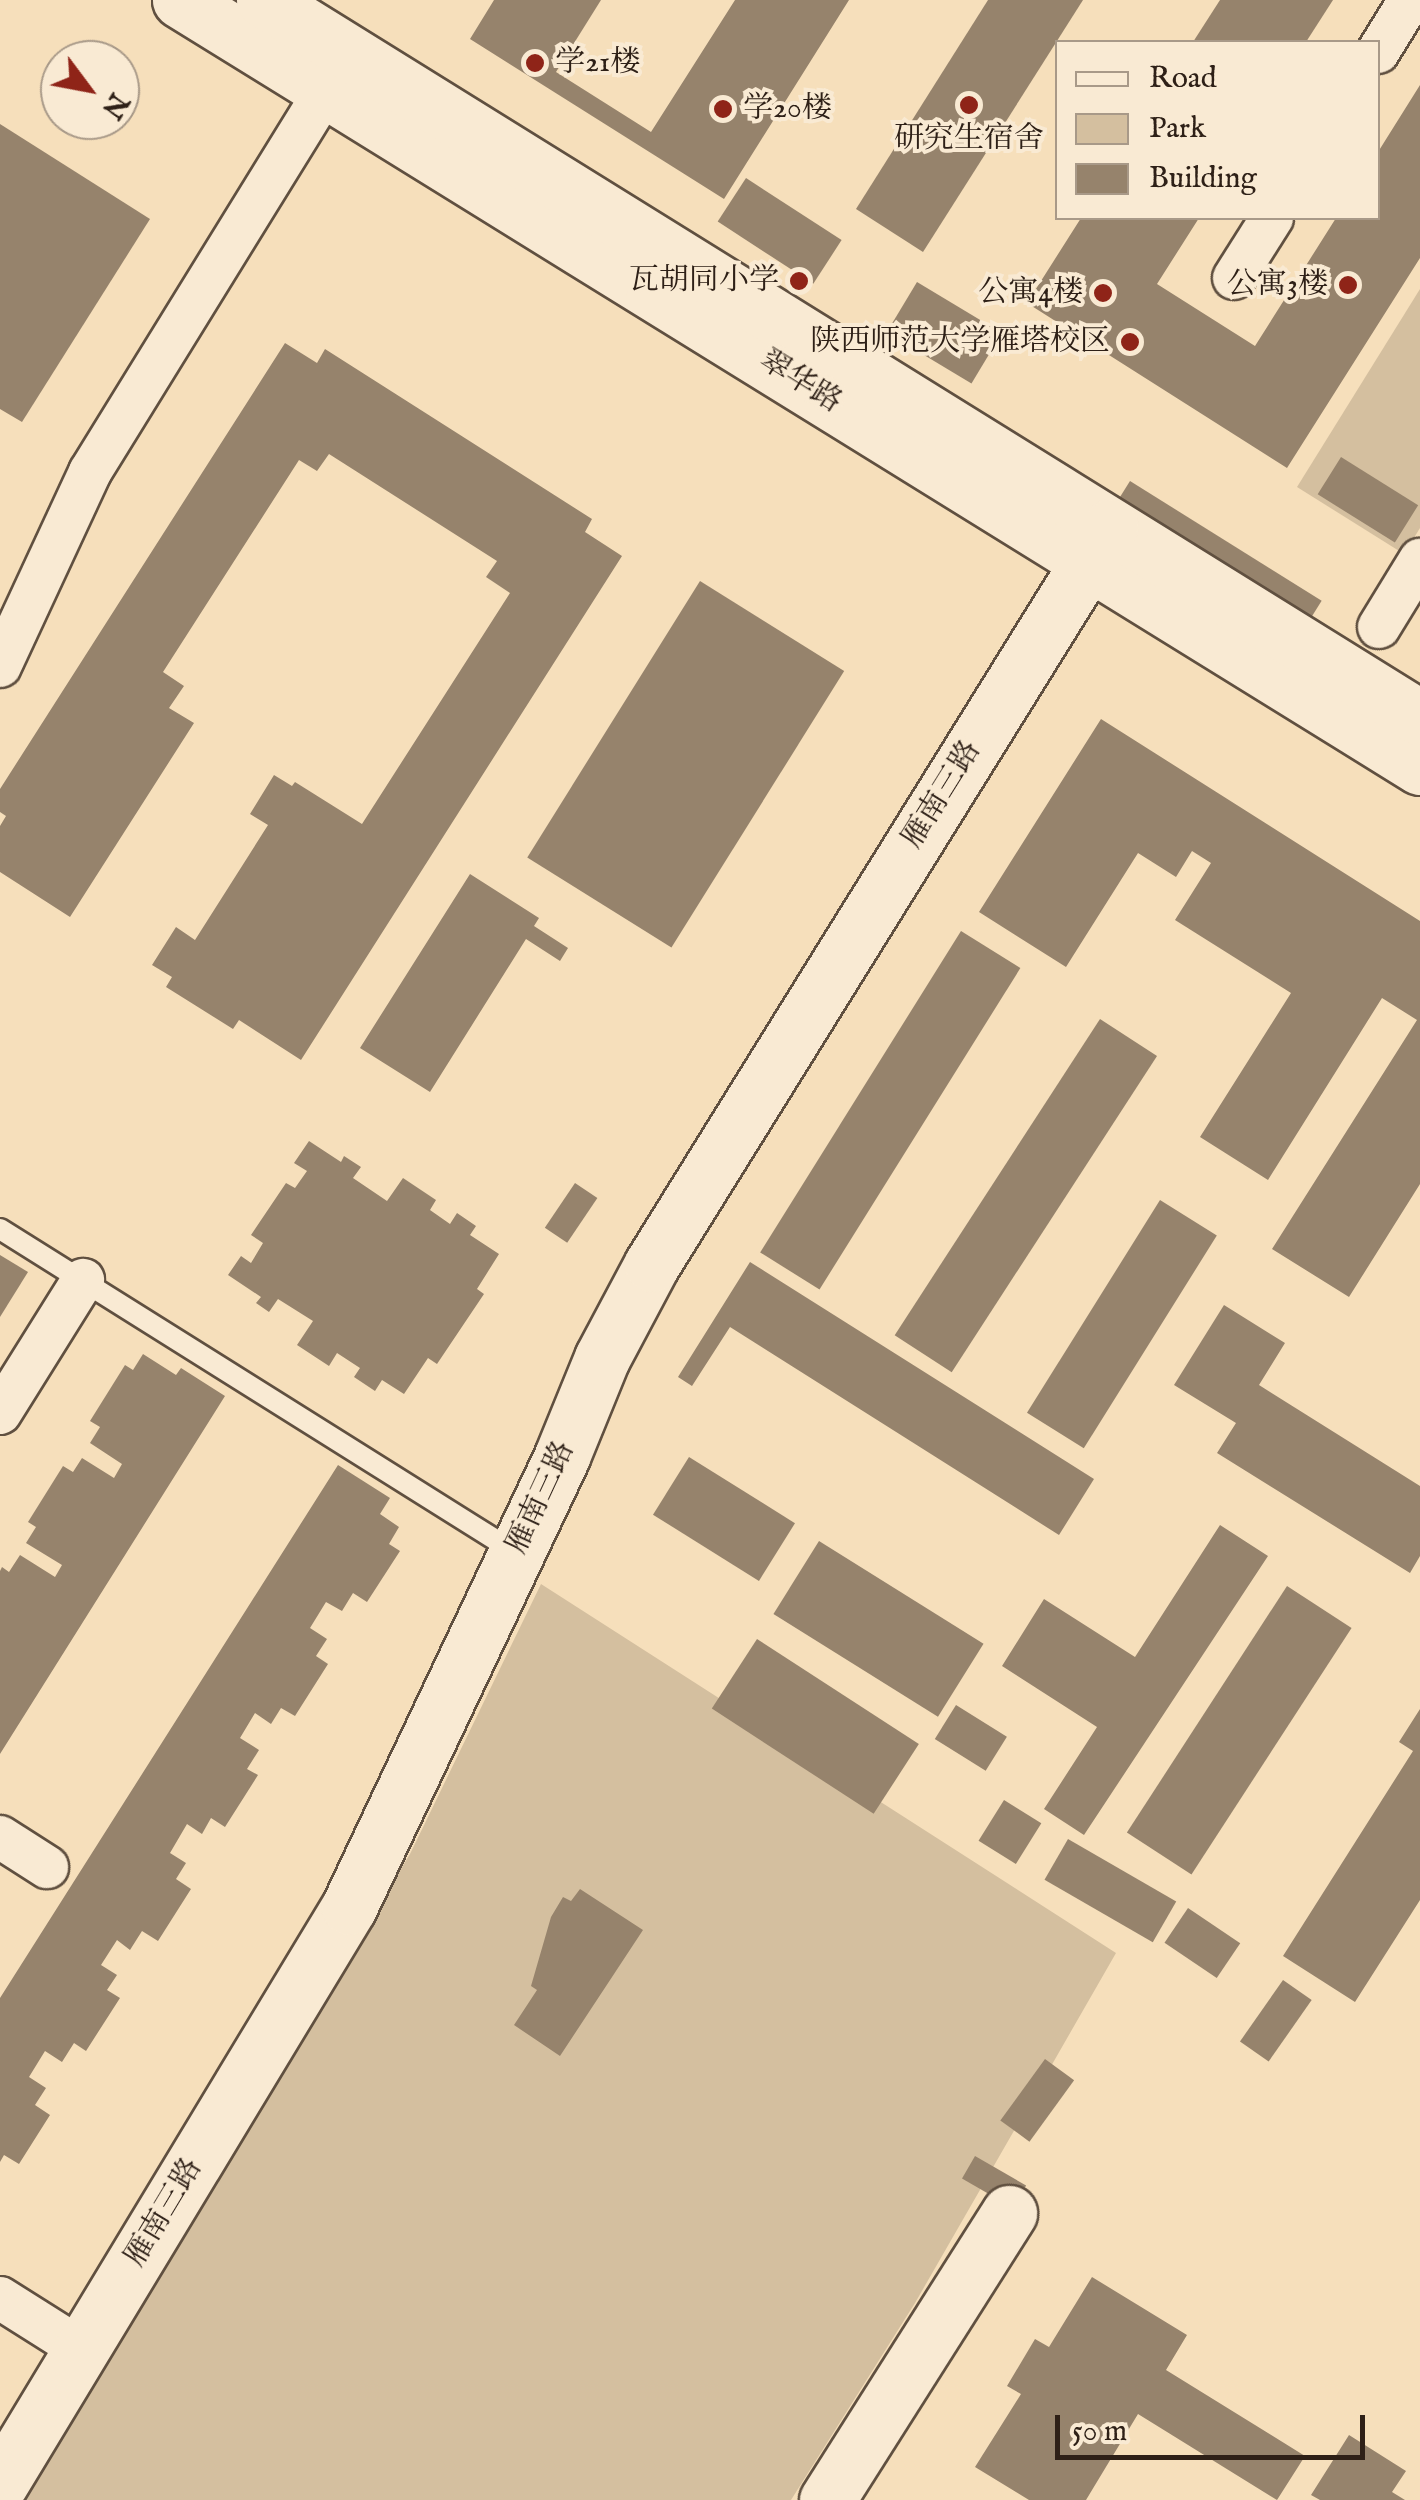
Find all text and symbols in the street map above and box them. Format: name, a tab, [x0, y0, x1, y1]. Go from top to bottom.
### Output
north arrow	[40, 40, 140, 140]
legend	[1055, 40, 1380, 220]
place label: 学21楼	[555, 45, 640, 81]
marker: 学21楼	[524, 52, 546, 74]
text: Road	[1149, 60, 1217, 98]
text: N	[93, 86, 135, 125]
place label: 学20楼	[743, 91, 832, 127]
marker: 研究生宿舍	[958, 94, 980, 116]
marker: 学20楼	[712, 98, 734, 120]
text: Park	[1149, 110, 1206, 148]
place label: 研究生宿舍	[894, 121, 1044, 157]
text: Building	[1149, 160, 1257, 198]
place label: 瓦胡同小学	[629, 263, 779, 299]
place label: 公寓3楼	[1227, 267, 1328, 303]
marker: 瓦胡同小学	[788, 270, 810, 292]
marker: 公寓3楼	[1337, 274, 1359, 296]
place label: 公寓4楼	[978, 275, 1083, 311]
marker: 公寓4楼	[1092, 282, 1114, 304]
place label: 陕西师范大学雁塔校区	[810, 324, 1110, 360]
marker: 陕西师范大学雁塔校区	[1119, 331, 1141, 353]
street label: 翠华路	[752, 343, 848, 421]
street label: 雁南三路	[895, 735, 989, 855]
street label: 雁南三路	[499, 1436, 583, 1560]
street label: 雁南三路	[118, 2152, 210, 2274]
scale bar	[1060, 2395, 1370, 2457]
text: 50 m	[1072, 2413, 1127, 2451]

